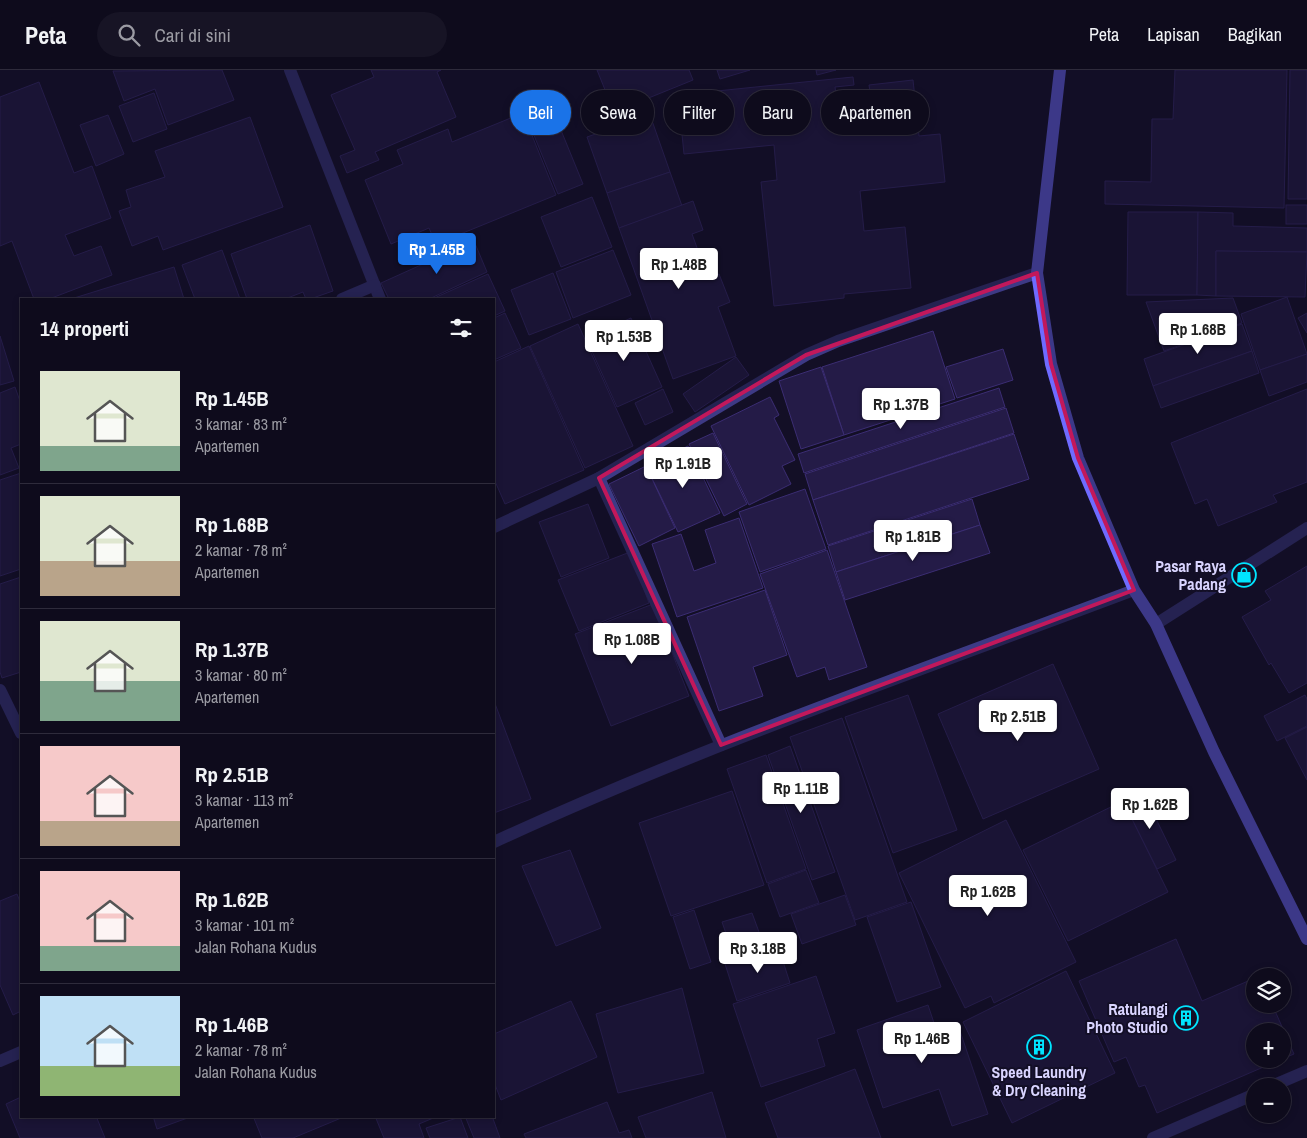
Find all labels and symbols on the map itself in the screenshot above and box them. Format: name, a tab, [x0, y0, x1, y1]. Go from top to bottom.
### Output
pin: Rp 1.45B	[385, 232, 489, 275]
pin: Rp 1.48B	[627, 248, 731, 290]
pin: Rp 1.68B	[1146, 312, 1250, 355]
pin: Rp 1.53B	[572, 320, 676, 362]
pin: Rp 1.37B	[849, 388, 953, 430]
pin: Rp 1.91B	[631, 446, 735, 489]
pin: Rp 1.81B	[861, 520, 965, 562]
place label: Pasar Raya Padang	[1155, 555, 1227, 595]
shop icon: Pasar Raya Padang	[1231, 562, 1257, 588]
pin: Rp 1.08B	[580, 622, 684, 665]
pin: Rp 2.51B	[966, 700, 1070, 742]
pin: Rp 1.11B	[749, 772, 853, 814]
pin: Rp 1.62B	[1098, 788, 1202, 830]
pin: Rp 1.62B	[936, 874, 1040, 917]
pin: Rp 3.18B	[706, 932, 810, 974]
place label: Ratulangi Photo Studio	[1086, 998, 1168, 1038]
building icon: Ratulangi Photo Studio	[1173, 1005, 1199, 1031]
pin: Rp 1.46B	[870, 1022, 974, 1064]
building icon: Speed Laundry & Dry Cleaning	[1026, 1034, 1052, 1060]
place label: Speed Laundry & Dry Cleaning	[992, 1061, 1087, 1101]

